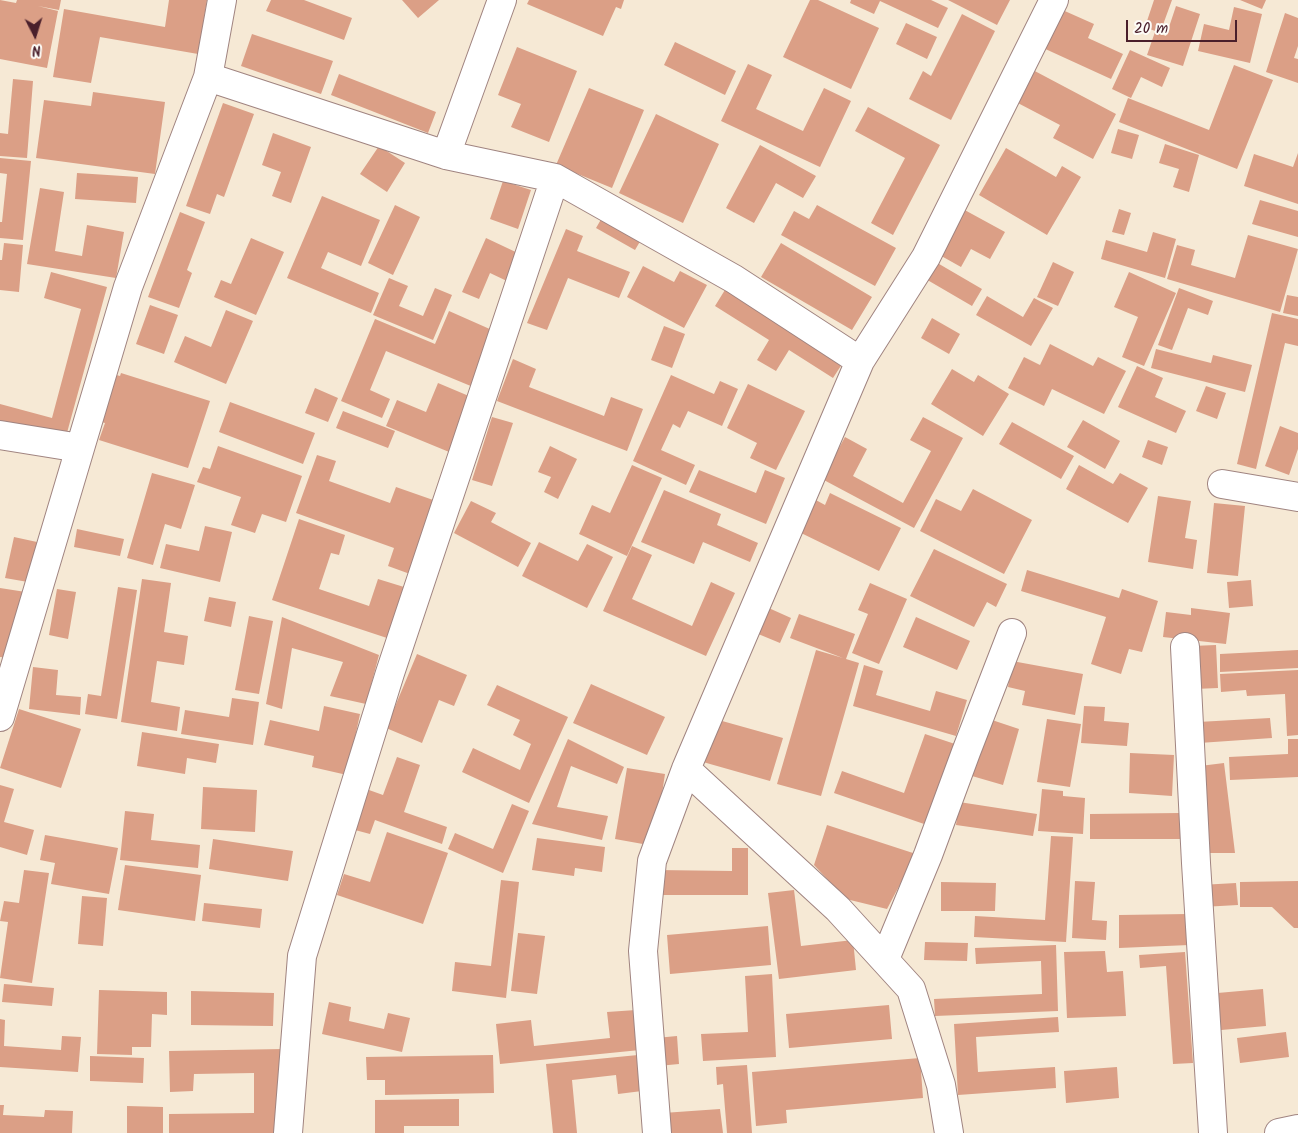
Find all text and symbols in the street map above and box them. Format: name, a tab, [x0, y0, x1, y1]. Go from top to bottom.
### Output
north arrow	[10, 10, 60, 60]
scale bar	[1128, 10, 1239, 42]
text: 20 m	[1134, 17, 1168, 41]
text: N	[31, 39, 42, 61]

